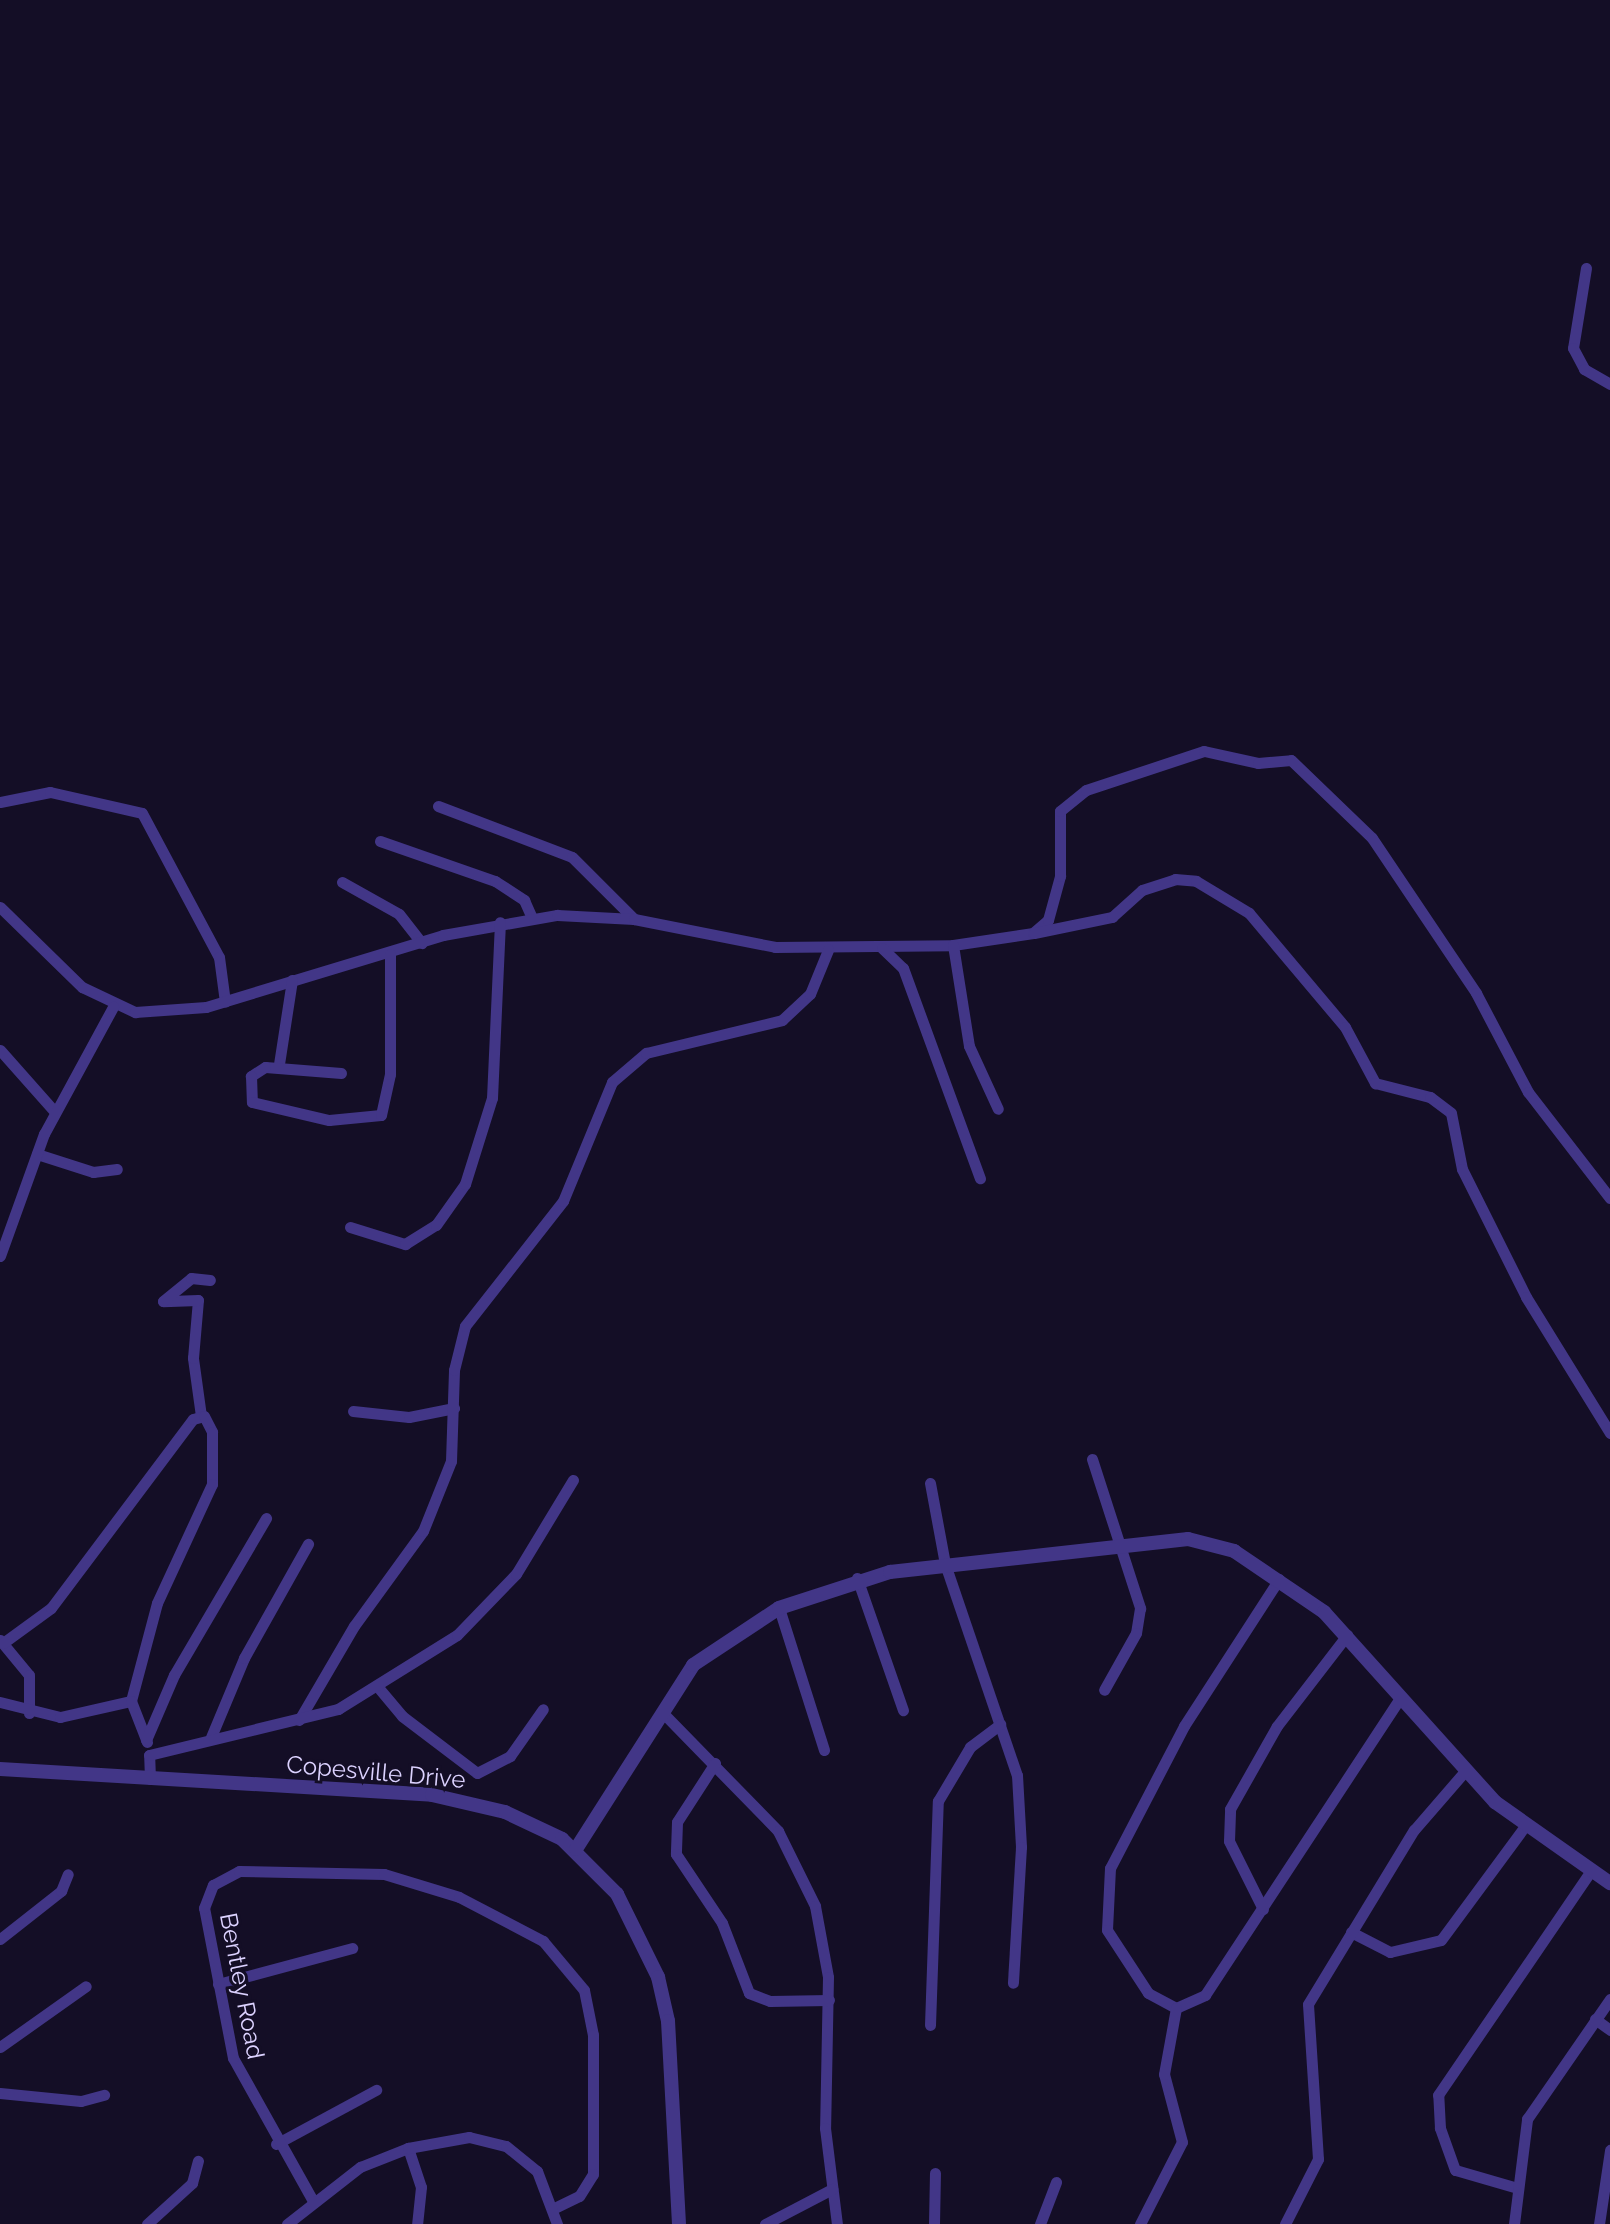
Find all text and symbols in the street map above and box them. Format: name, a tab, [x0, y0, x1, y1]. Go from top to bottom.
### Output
street label: Copesville Drive	[285, 1750, 467, 1794]
street label: Bentley Road	[214, 1910, 270, 2062]

